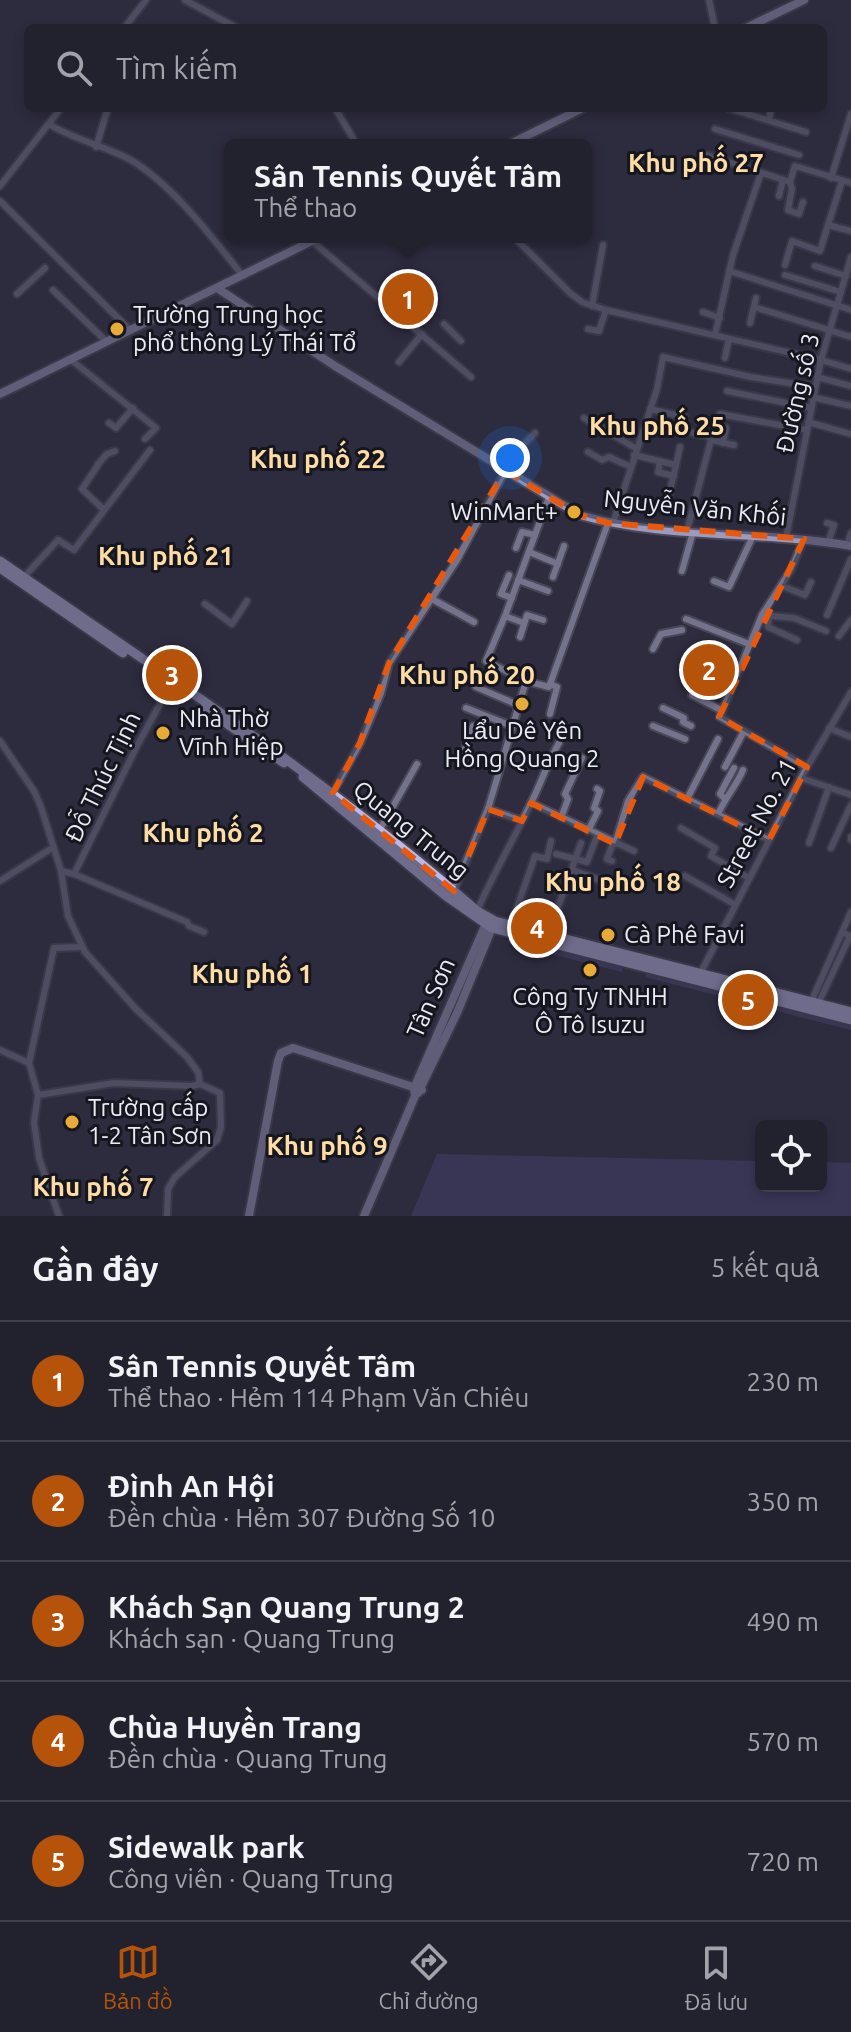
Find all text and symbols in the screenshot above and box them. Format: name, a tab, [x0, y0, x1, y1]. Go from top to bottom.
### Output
search box	[24, 24, 827, 112]
icon: search	[52, 46, 96, 90]
text: Tìm kiếm	[116, 51, 238, 85]
popup	[224, 139, 592, 243]
district label: Khu phố 27	[628, 144, 764, 177]
text: Sân Tennis Quyết Tâm	[254, 159, 562, 193]
text: Thể thao	[254, 193, 357, 222]
pin: 1	[382, 269, 434, 329]
place label: Trường Trung học phổ thông Lý Thái Tổ	[133, 301, 356, 356]
marker: Trường Trung học phổ thông Lý Thái Tổ	[108, 320, 126, 338]
street label: Đường số 3	[767, 330, 824, 455]
district label: Khu phố 25	[589, 407, 725, 440]
your location	[490, 438, 530, 478]
district label: Khu phố 22	[250, 440, 386, 473]
street label: Nguyễn Văn Khối	[603, 481, 788, 530]
place label: WinMart+	[451, 498, 558, 525]
marker: WinMart+	[565, 503, 583, 521]
district label: Khu phố 21	[98, 537, 234, 570]
pin: 2	[683, 640, 735, 700]
pin: 3	[146, 645, 198, 705]
district label: Khu phố 20	[399, 656, 535, 689]
marker: Lẩu Dê Yên Hồng Quang 2	[513, 695, 531, 713]
place label: Nhà Thờ Vĩnh Hiệp	[179, 705, 284, 760]
street label: Đỗ Thúc Tịnh	[57, 706, 146, 846]
place label: Lẩu Dê Yên Hồng Quang 2	[445, 717, 599, 772]
marker: Nhà Thờ Vĩnh Hiệp	[154, 724, 172, 742]
street label: Street No. 21	[711, 754, 802, 892]
street label: Quang Trung	[348, 775, 474, 884]
district label: Khu phố 2	[142, 814, 264, 847]
district label: Khu phố 18	[545, 863, 681, 896]
pin: 4	[511, 898, 563, 958]
place label: Cà Phê Favi	[624, 921, 745, 948]
marker: Cà Phê Favi	[599, 926, 617, 944]
street label: Tân Sơn	[401, 954, 460, 1042]
district label: Khu phố 1	[191, 955, 313, 988]
marker: Công Ty TNHH Ô Tô Isuzu	[581, 961, 599, 979]
pin: 5	[722, 970, 774, 1030]
place label: Công Ty TNHH Ô Tô Isuzu	[512, 983, 668, 1038]
place label: Trường cấp 1-2 Tân Sơn	[88, 1090, 212, 1149]
marker: Trường cấp 1-2 Tân Sơn	[63, 1113, 81, 1131]
map controls	[755, 1120, 827, 1192]
button: locate	[755, 1120, 827, 1192]
district label: Khu phố 9	[266, 1127, 388, 1160]
district label: Khu phố 7	[32, 1168, 154, 1201]
text: Gần đây	[32, 1249, 159, 1287]
text: 5 kết quả	[711, 1253, 819, 1282]
text: Sân Tennis Quyết Tâm	[108, 1349, 416, 1383]
text: 1	[51, 1367, 65, 1396]
text: 230 m	[747, 1367, 819, 1396]
text: Thể thao · Hẻm 114 Phạm Văn Chiêu	[108, 1383, 529, 1412]
text: Đình An Hội	[108, 1469, 275, 1503]
text: 2	[51, 1487, 65, 1516]
text: 350 m	[747, 1487, 819, 1516]
text: Đền chùa · Hẻm 307 Đường Số 10	[108, 1503, 495, 1532]
text: Khách Sạn Quang Trung 2	[108, 1590, 465, 1624]
text: 3	[51, 1607, 65, 1636]
text: 490 m	[747, 1607, 819, 1636]
text: Khách sạn · Quang Trung	[108, 1624, 395, 1653]
text: Chùa Huyền Trang	[108, 1710, 362, 1744]
text: 4	[51, 1727, 65, 1756]
text: 570 m	[747, 1727, 819, 1756]
text: Đền chùa · Quang Trung	[108, 1744, 388, 1773]
text: Sidewalk park	[108, 1830, 305, 1864]
text: 5	[51, 1847, 65, 1876]
text: 720 m	[747, 1847, 819, 1876]
text: Công viên · Quang Trung	[108, 1864, 394, 1893]
tab: Bản đồ	[103, 1940, 173, 2015]
tab: Chỉ đường	[379, 1940, 479, 2015]
tab: Đã lưu	[685, 1941, 748, 2014]

